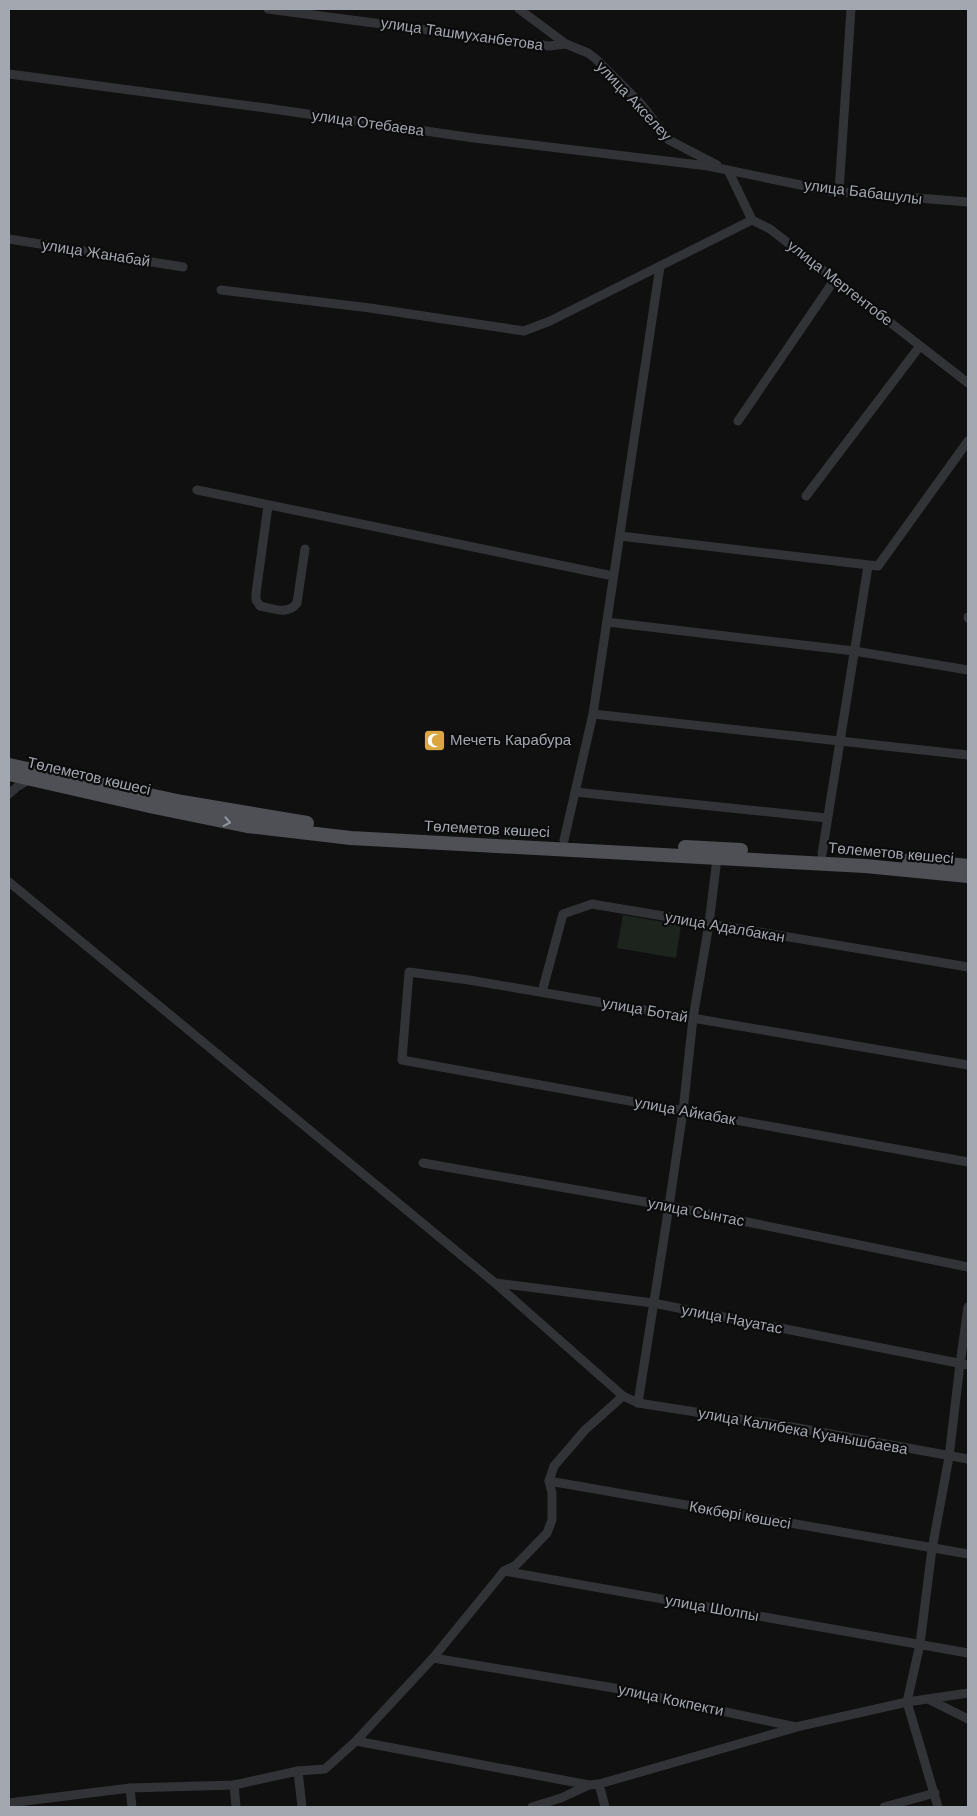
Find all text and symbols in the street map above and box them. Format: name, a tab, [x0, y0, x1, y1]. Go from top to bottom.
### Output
street label: улица Ташмуханбетова	[380, 14, 545, 53]
street label: улица Акселеу	[593, 58, 676, 144]
street label: улица Отебаева	[311, 106, 426, 139]
street label: улица Бабашулы	[803, 176, 923, 207]
street label: улица Жанабай	[41, 236, 151, 269]
street label: улица Мергентобе	[785, 236, 896, 329]
mosque icon: Мечеть Карабура	[422, 728, 446, 752]
place label: Мечеть Карабура	[450, 731, 572, 748]
street label: Төлеметов көшесі	[26, 753, 152, 798]
one-way arrow	[223, 816, 232, 826]
street label: Төлеметов көшесі	[424, 817, 550, 840]
street label: Төлеметов көшесі	[828, 839, 955, 866]
street label: улица Адалбакан	[664, 908, 786, 945]
street label: улица Ботай	[601, 994, 689, 1025]
street label: улица Айкабак	[633, 1093, 737, 1128]
street label: улица Сынтас	[646, 1194, 746, 1229]
street label: улица Науатас	[680, 1300, 784, 1337]
street label: улица Калибека Куанышбаева	[697, 1404, 910, 1457]
street label: Көкбөрі көшесі	[688, 1497, 792, 1532]
street label: улица Шолпы	[664, 1591, 760, 1624]
street label: улица Кокпекти	[617, 1680, 725, 1719]

